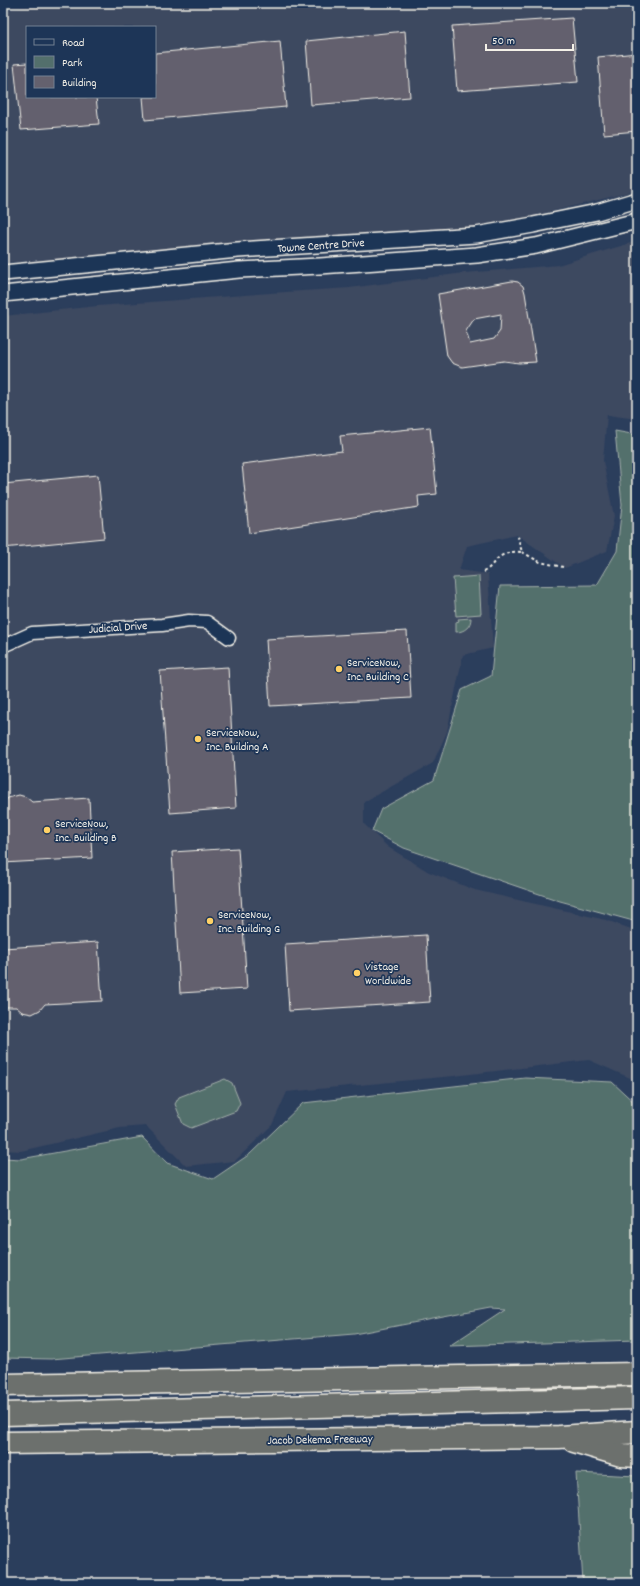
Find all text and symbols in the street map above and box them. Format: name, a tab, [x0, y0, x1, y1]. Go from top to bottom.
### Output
legend	[26, 26, 156, 98]
scale bar	[486, 26, 573, 52]
text: 50 m	[492, 33, 515, 50]
text: Road	[62, 35, 84, 52]
text: Park	[62, 55, 83, 72]
text: Building	[62, 75, 97, 92]
street label: Towne Centre Drive	[277, 235, 365, 258]
street label: Judicial Drive	[88, 618, 148, 639]
place label: ServiceNow, Inc. Building C	[347, 655, 409, 686]
marker: ServiceNow, Inc. Building C	[334, 664, 344, 674]
place label: ServiceNow, Inc. Building A	[206, 725, 269, 756]
marker: ServiceNow, Inc. Building A	[193, 734, 203, 744]
place label: ServiceNow, Inc. Building B	[55, 816, 117, 847]
marker: ServiceNow, Inc. Building B	[42, 825, 52, 835]
place label: ServiceNow, Inc. Building G	[218, 907, 280, 938]
marker: ServiceNow, Inc. Building G	[205, 916, 215, 926]
place label: Vistage Worldwide	[365, 959, 411, 990]
marker: Vistage Worldwide	[352, 968, 362, 978]
street label: Jacob Dekema Freeway	[267, 1431, 374, 1450]

